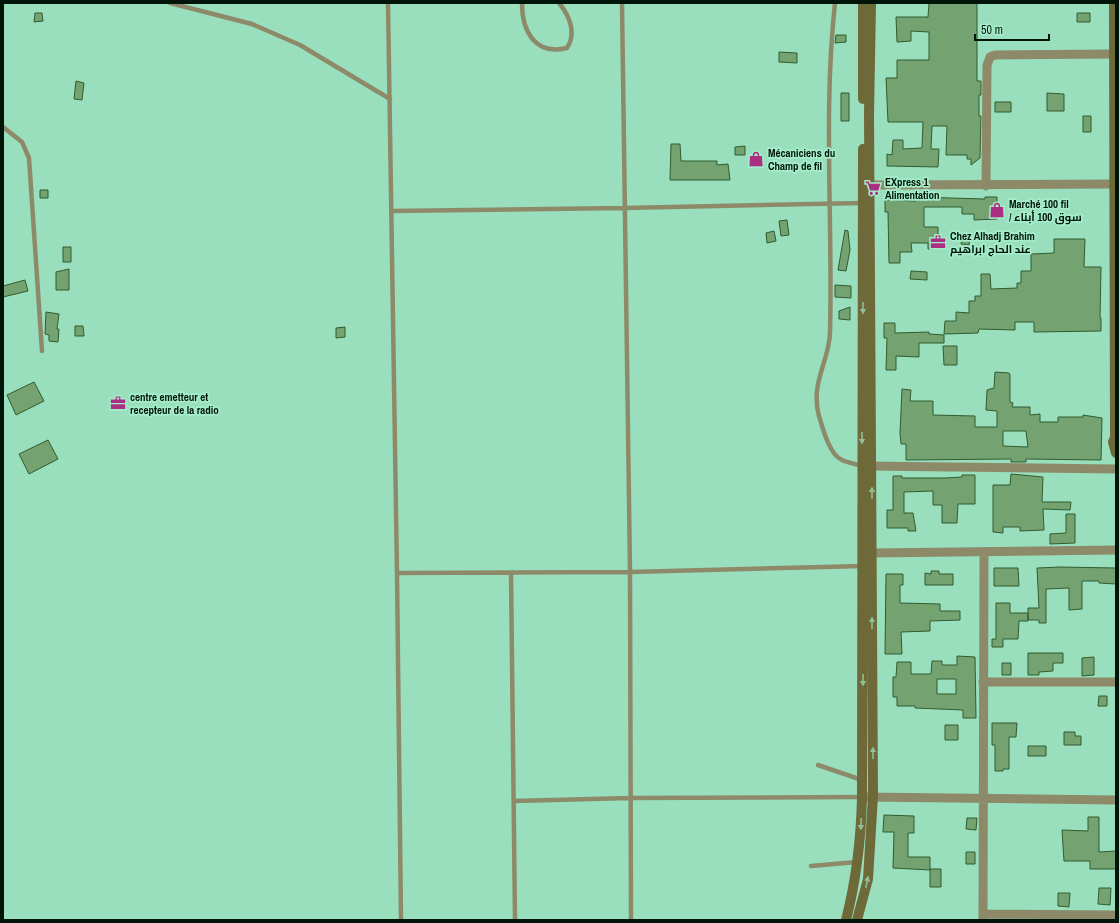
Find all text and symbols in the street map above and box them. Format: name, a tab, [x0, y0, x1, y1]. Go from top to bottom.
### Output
scale bar	[975, 16, 1049, 42]
text: 50 m	[981, 22, 1003, 38]
place label: Mécaniciens du Champ de fil	[768, 146, 835, 173]
shop icon: Mécaniciens du Champ de fil	[747, 150, 765, 168]
place label: EXpress 1 Alimentation	[885, 175, 940, 202]
supermarket icon: EXpress 1 Alimentation	[864, 179, 882, 197]
place label: Marché 100 fil / سوق 100 أبناء	[1009, 197, 1082, 225]
shop icon: Marché 100 fil / سوق 100 أبناء	[988, 201, 1006, 219]
place label: Chez Alhadj Brahim عند الحاج ابراهيم	[950, 229, 1035, 257]
office icon: Chez Alhadj Brahim عند الحاج ابراهيم	[929, 233, 947, 251]
one-way arrow	[860, 302, 866, 315]
place label: centre emetteur et recepteur de la radio	[130, 390, 219, 417]
office icon: centre emetteur et recepteur de la radio	[109, 394, 127, 412]
one-way arrow	[859, 432, 865, 445]
one-way arrow	[868, 487, 875, 499]
one-way arrow	[869, 616, 875, 629]
one-way arrow	[860, 674, 866, 687]
one-way arrow	[870, 746, 876, 759]
one-way arrow	[858, 818, 864, 831]
one-way arrow	[865, 876, 871, 888]

